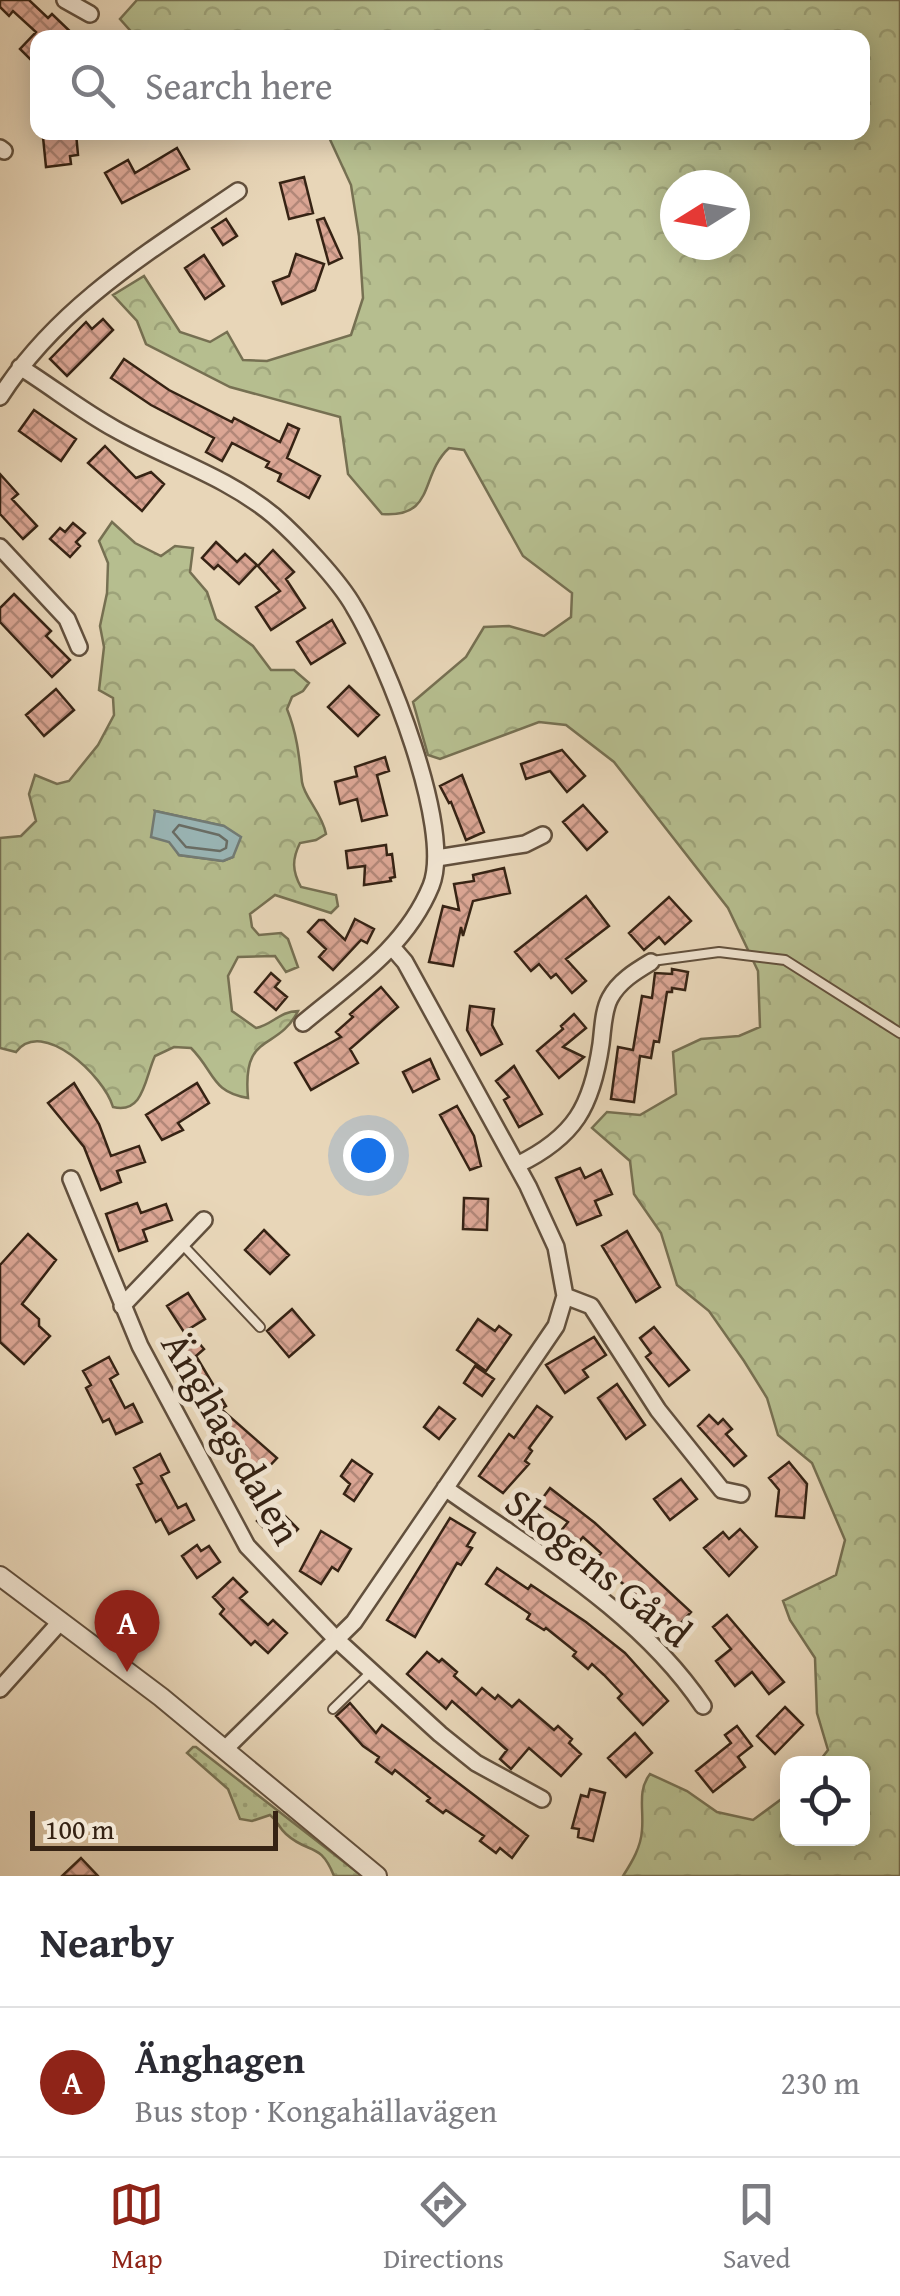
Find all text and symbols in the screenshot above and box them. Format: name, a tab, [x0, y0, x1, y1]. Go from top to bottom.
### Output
search box	[30, 30, 870, 140]
text: Search here	[145, 57, 333, 113]
icon: search	[65, 58, 120, 113]
north arrow	[660, 170, 750, 260]
your location	[343, 1130, 394, 1181]
street label: Änghagsdalen	[147, 1321, 317, 1555]
street label: Skogens Gård	[493, 1473, 706, 1661]
pin: A	[94, 1590, 160, 1672]
map controls	[780, 1756, 870, 1846]
button: locate	[780, 1756, 870, 1846]
scale bar	[30, 1806, 278, 1850]
text: 100 m	[45, 1808, 114, 1849]
text: Nearby	[40, 1911, 174, 1972]
text: Änghagen	[135, 2031, 305, 2087]
text: A	[62, 2059, 83, 2106]
text: 230 m	[781, 2059, 860, 2106]
text: Bus stop · Kongahällavägen	[135, 2087, 497, 2134]
tab: Map	[109, 2177, 164, 2278]
tab: Directions	[383, 2177, 504, 2278]
tab: Saved	[723, 2177, 791, 2278]

